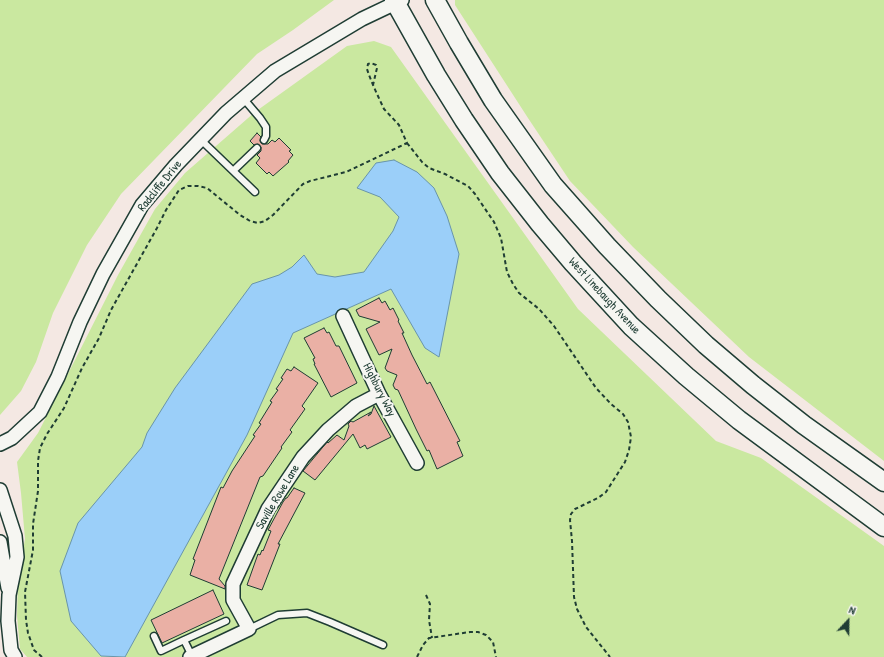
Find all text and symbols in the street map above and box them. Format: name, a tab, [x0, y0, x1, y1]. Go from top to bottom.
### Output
street label: Radcliffe Drive	[135, 157, 185, 215]
street label: West Linebaugh Avenue	[565, 255, 643, 337]
street label: Highbury Way	[359, 361, 399, 419]
street label: Saville Rowe Lane	[253, 462, 303, 532]
north arrow	[828, 601, 868, 641]
text: N	[847, 602, 858, 617]

